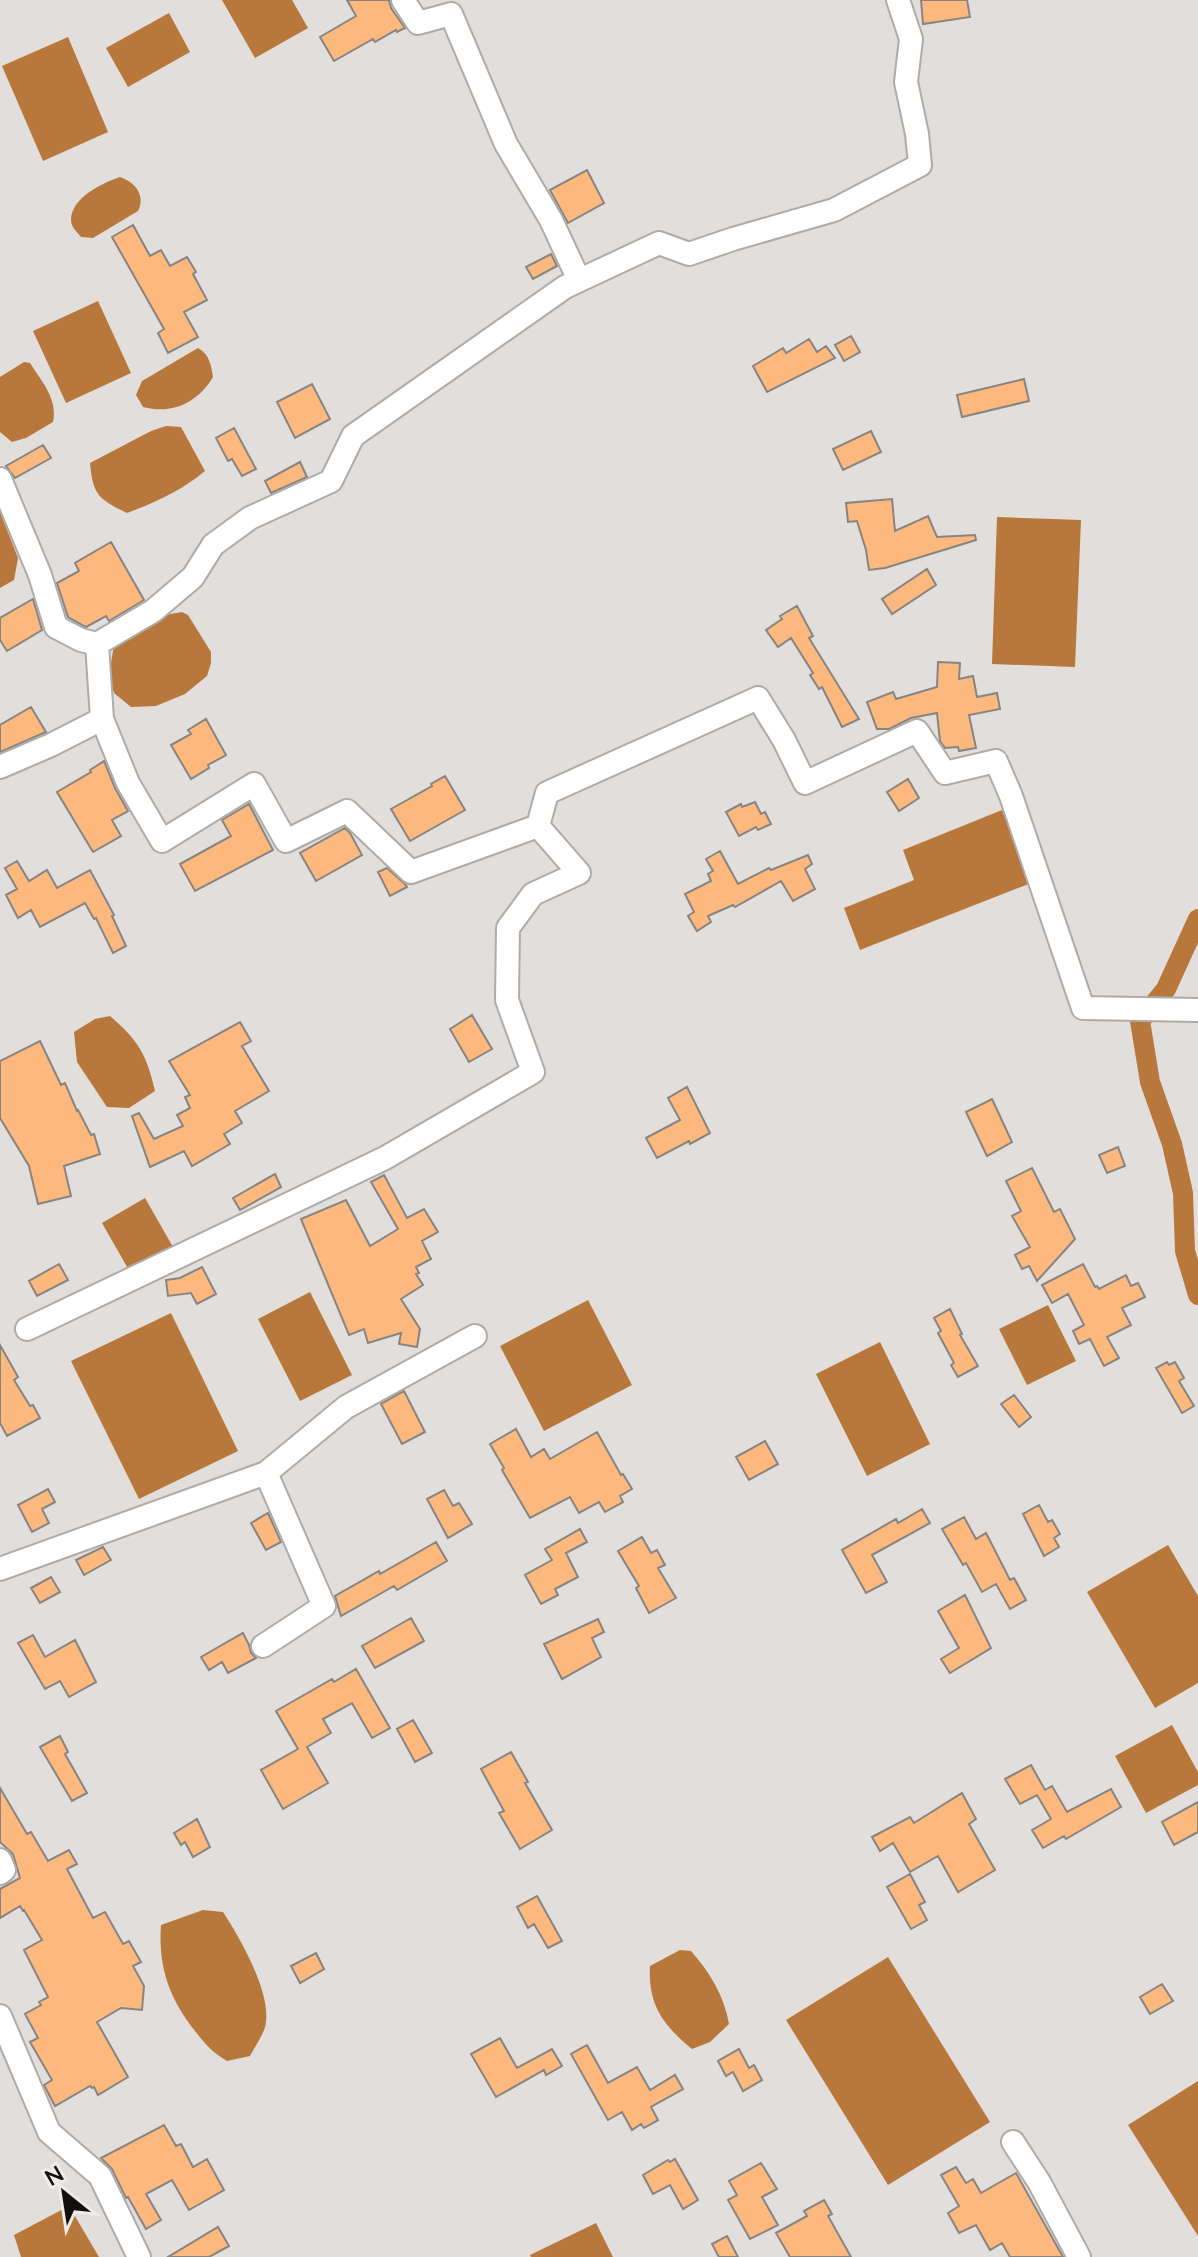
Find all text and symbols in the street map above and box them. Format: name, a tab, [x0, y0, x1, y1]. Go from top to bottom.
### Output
north arrow	[24, 2153, 104, 2233]
text: N	[40, 2159, 68, 2191]

